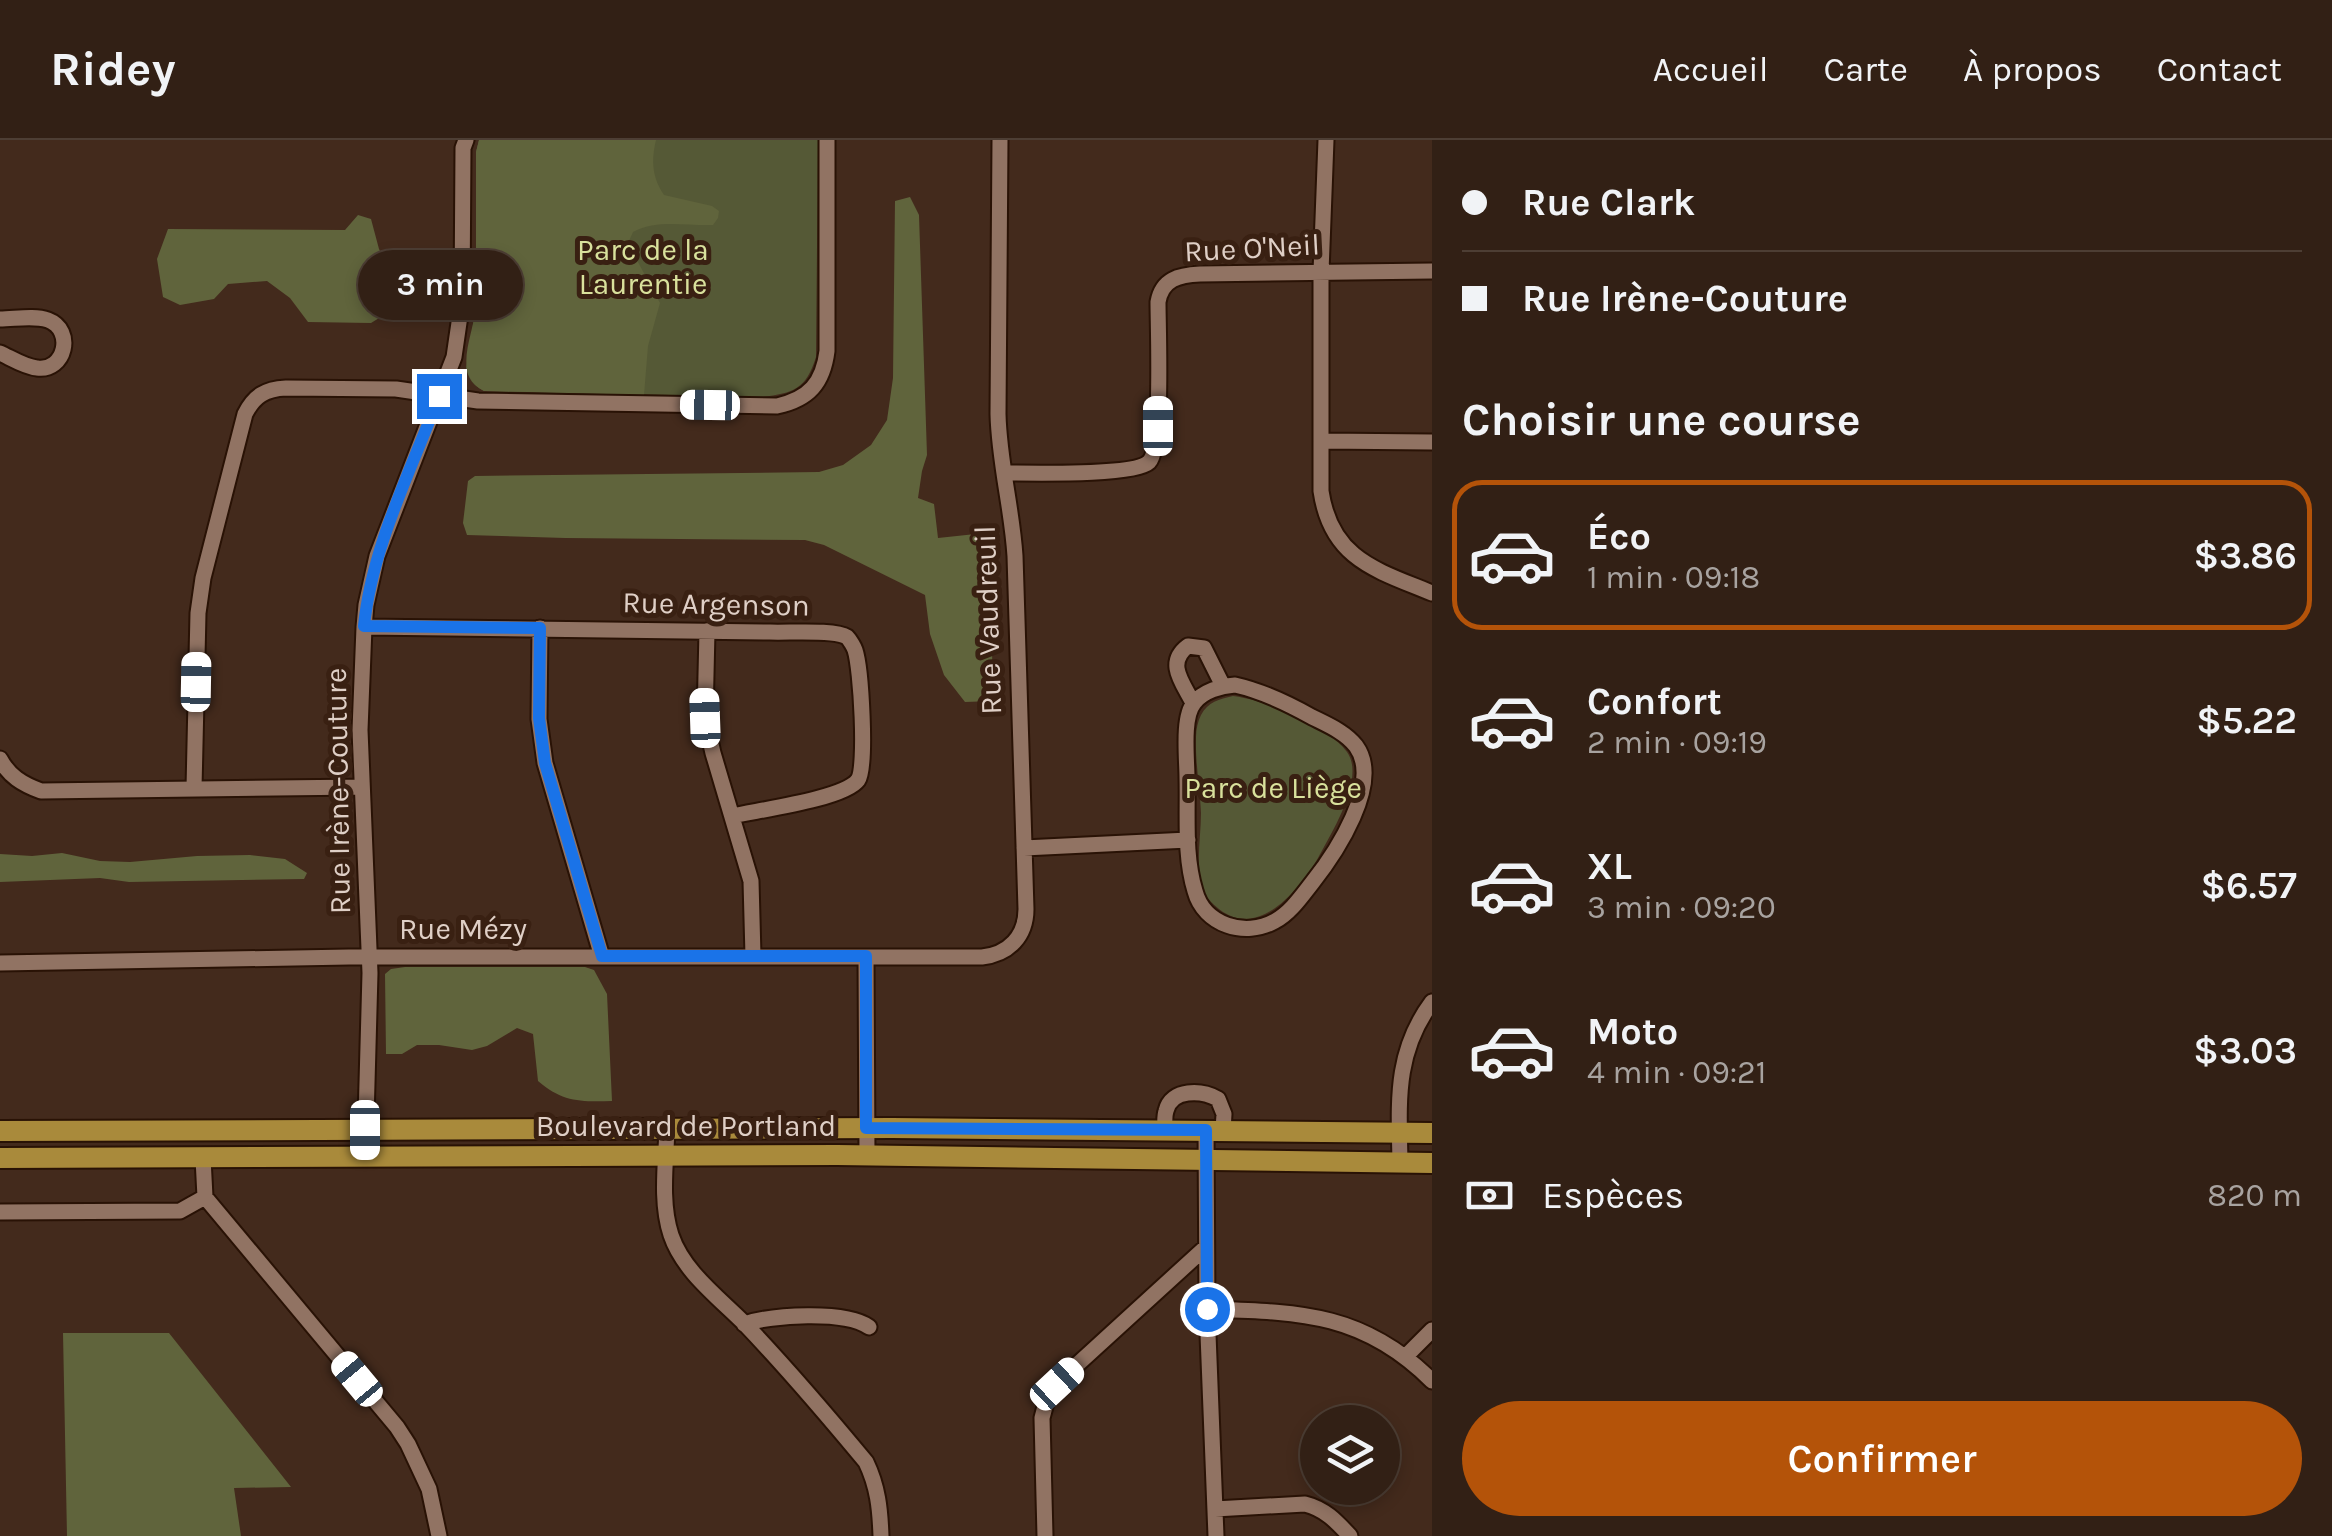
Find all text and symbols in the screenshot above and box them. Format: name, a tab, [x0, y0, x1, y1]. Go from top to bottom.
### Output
text: Ridey	[50, 41, 176, 97]
text: Accueil	[1653, 49, 1768, 90]
text: Carte	[1823, 49, 1908, 90]
text: À propos	[1963, 49, 2102, 90]
text: Contact	[2157, 49, 2282, 90]
text: Rue Clark	[1522, 180, 1695, 225]
street label: Rue O'Neil	[1183, 226, 1321, 270]
park label: Parc de la Laurentie	[577, 232, 709, 302]
callout: 3 min	[356, 251, 522, 321]
text: 3 min	[397, 266, 484, 303]
text: Rue Irène-Couture	[1522, 276, 1848, 321]
route end	[417, 374, 462, 419]
car	[680, 389, 740, 421]
text: Choisir une course	[1462, 394, 1861, 446]
car	[1143, 396, 1173, 456]
icon: car	[1467, 510, 1557, 600]
text: Éco	[1587, 514, 1651, 559]
street label: Rue Vaudreuil	[967, 525, 1009, 715]
text: $3.86	[2193, 533, 2297, 578]
text: 1 min · 09:18	[1587, 559, 1760, 596]
street label: Rue Argenson	[622, 584, 810, 624]
car	[180, 652, 212, 712]
street label: Rue Irène-Couture	[318, 668, 358, 914]
icon: car	[1467, 675, 1557, 765]
text: Confort	[1587, 679, 1722, 724]
car	[689, 687, 721, 749]
text: $5.22	[2196, 698, 2297, 743]
text: 2 min · 09:19	[1587, 724, 1767, 761]
park label: Parc de Liège	[1184, 770, 1362, 806]
icon: car	[1467, 840, 1557, 930]
text: XL	[1587, 844, 1632, 889]
text: $6.57	[2200, 863, 2297, 908]
text: 3 min · 09:20	[1587, 889, 1776, 926]
street label: Rue Mézy	[399, 911, 527, 947]
icon: car	[1467, 1005, 1557, 1095]
text: Moto	[1587, 1009, 1678, 1054]
text: $3.03	[2193, 1028, 2297, 1073]
text: 4 min · 09:21	[1587, 1054, 1766, 1091]
car	[350, 1100, 380, 1160]
street label: Boulevard de Portland	[536, 1108, 836, 1144]
icon: cash	[1462, 1168, 1517, 1223]
text: Espèces	[1542, 1173, 1684, 1218]
text: 820 m	[2207, 1177, 2302, 1214]
route start	[1185, 1287, 1230, 1332]
car	[326, 1346, 388, 1412]
car	[1025, 1353, 1089, 1415]
button: Confirmer	[1462, 1401, 2302, 1516]
map controls	[1300, 1405, 1400, 1505]
button: layers	[1300, 1405, 1400, 1505]

